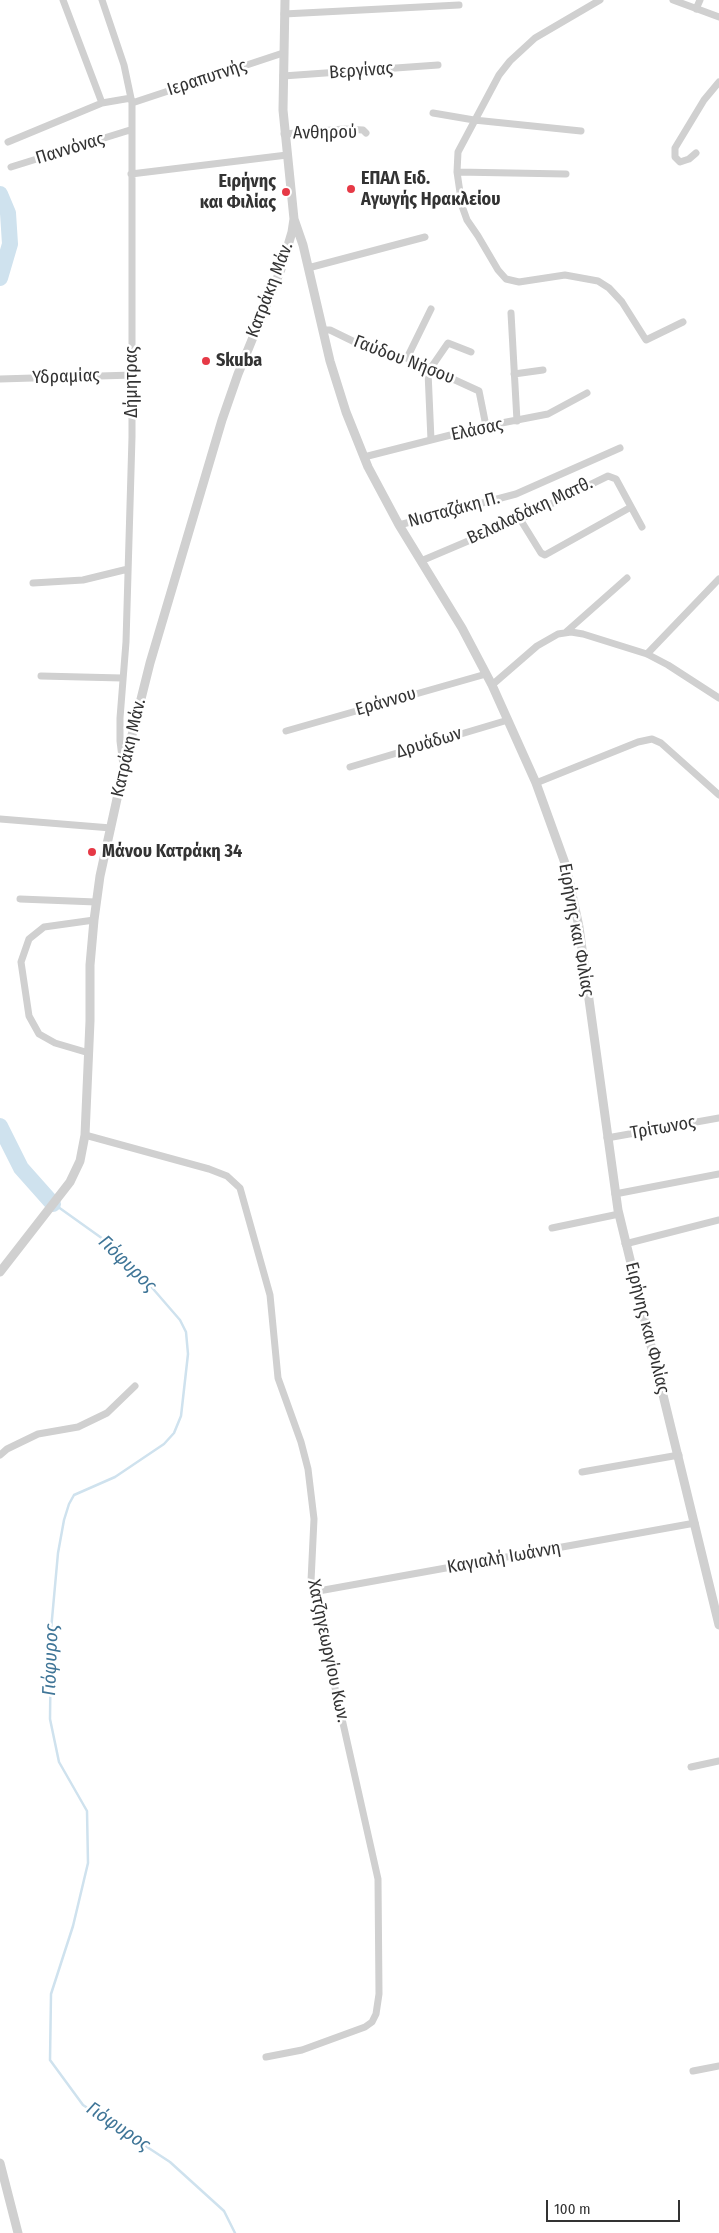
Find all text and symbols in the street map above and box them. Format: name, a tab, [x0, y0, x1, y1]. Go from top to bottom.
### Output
street label: Ιεραπυτνής	[165, 55, 249, 101]
street label: Βεργίνας	[328, 58, 394, 84]
street label: Ανθηρού	[293, 122, 357, 144]
street label: Παννόνας	[33, 128, 107, 170]
place label: ΕΠΑΛ Ειδ. Αγωγής Ηρακλείου	[361, 168, 500, 210]
place label: Ειρήνης και Φιλίας	[200, 171, 276, 213]
marker: ΕΠΑΛ Ειδ. Αγωγής Ηρακλείου	[345, 183, 357, 195]
marker: Ειρήνης και Φιλίας	[280, 186, 292, 198]
street label: Κατράκη Μάν.	[242, 239, 298, 341]
street label: Γαύδου Νήσου	[351, 331, 457, 389]
street label: Δήμητρας	[121, 346, 143, 418]
place label: Skuba	[216, 350, 262, 372]
marker: Skuba	[200, 355, 212, 367]
street label: Υδραμίας	[32, 365, 100, 389]
street label: Ελάσας	[449, 414, 505, 446]
street label: Βελαλαδάκη Ματθ.	[464, 472, 596, 550]
street label: Νισταζάκη Π.	[406, 487, 502, 533]
street label: Εράννου	[353, 683, 419, 721]
street label: Κατράκη Μάν.	[107, 697, 151, 799]
street label: Δρυάδων	[394, 723, 464, 763]
place label: Μάνου Κατράκη 34	[102, 841, 242, 863]
marker: Μάνου Κατράκη 34	[86, 846, 98, 858]
street label: Ειρήνης και Φιλίας	[554, 862, 598, 998]
street label: Τρίτωνος	[629, 1112, 697, 1144]
water label: Γιόφυρος	[93, 1231, 161, 1297]
street label: Ειρήνης και Φιλίας	[620, 1260, 674, 1396]
street label: Καγιαλή Ιωάννη	[445, 1537, 563, 1579]
street label: Χατζηγεωργίου Κων.	[302, 1578, 354, 1724]
water label: Γιόφυρος	[38, 1624, 64, 1696]
water label: Γιόφυρος	[82, 2098, 154, 2156]
scale bar	[549, 2190, 683, 2222]
text: 100 m	[554, 2200, 591, 2218]

